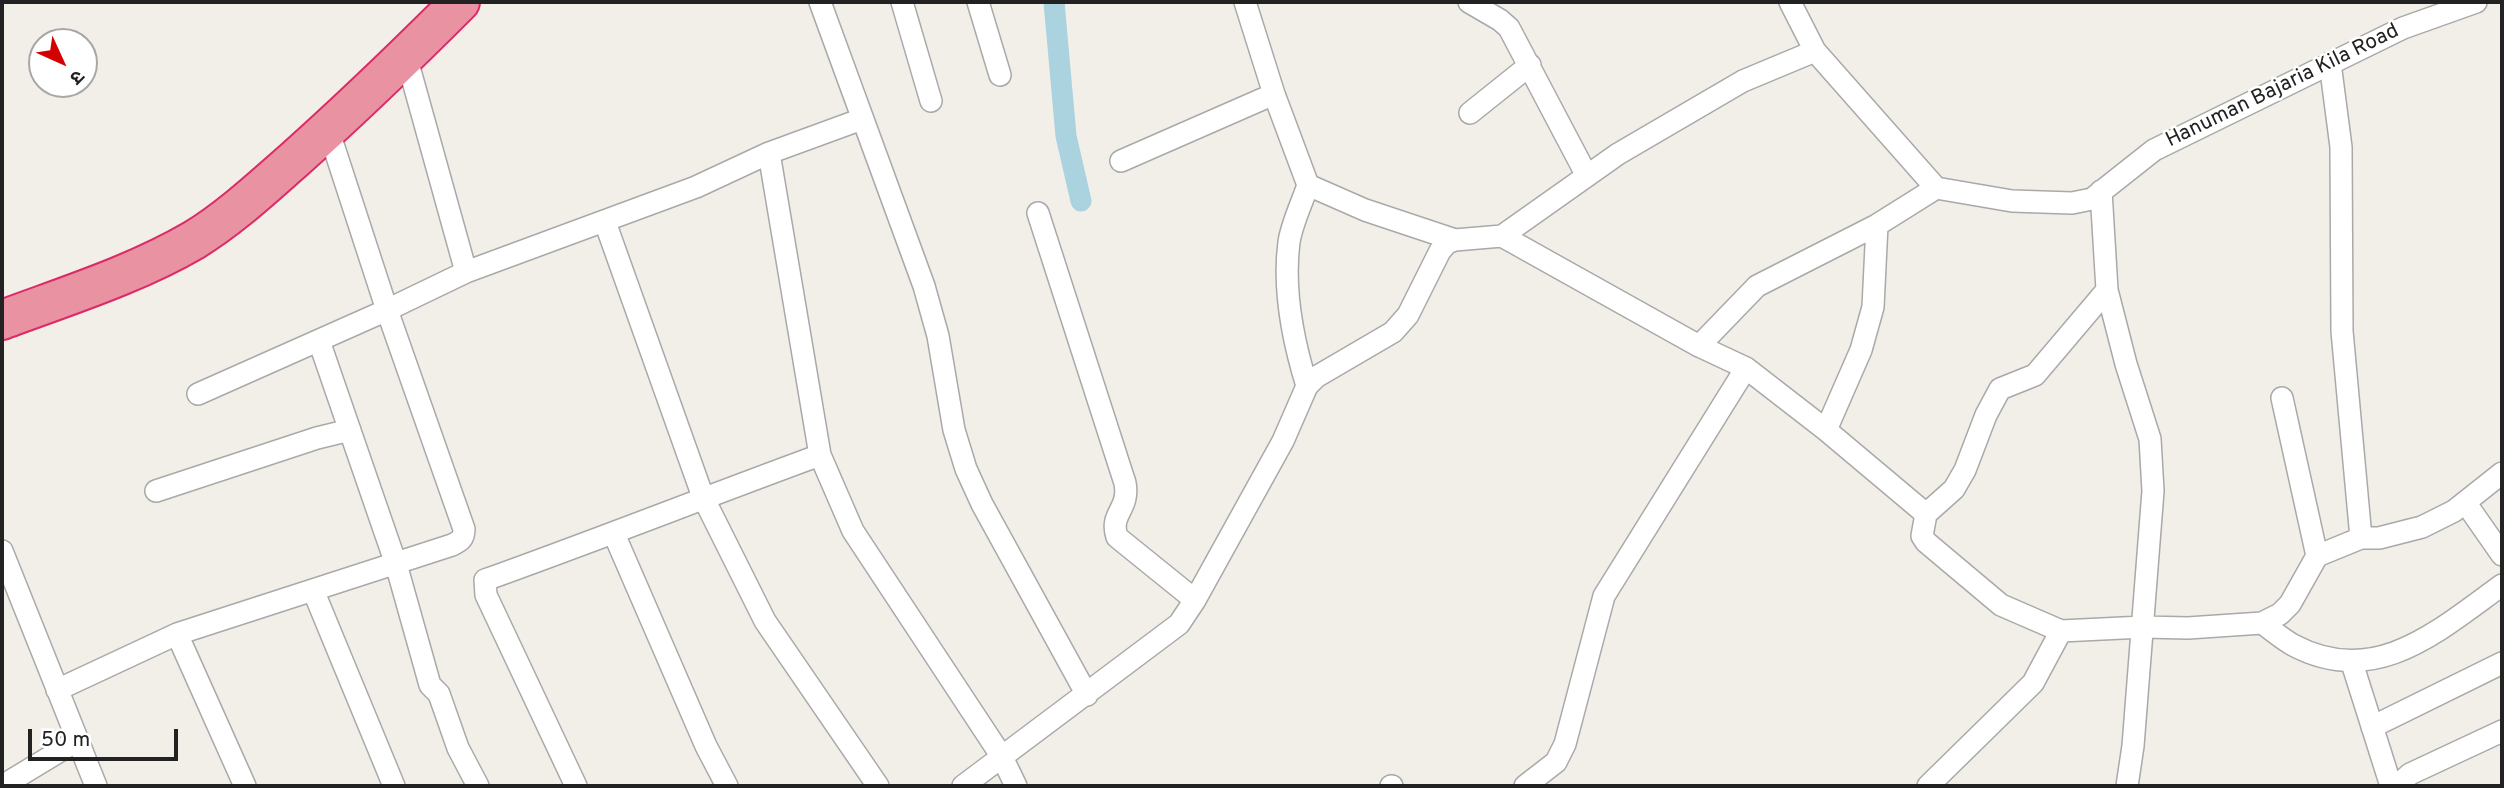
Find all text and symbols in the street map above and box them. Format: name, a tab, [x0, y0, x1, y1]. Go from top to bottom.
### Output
street label: Hanuman Bajaria Kila Road	[2162, 20, 2404, 154]
north arrow	[28, 28, 98, 98]
text: उ	[64, 64, 89, 89]
scale bar	[32, 714, 182, 758]
text: 50 m	[41, 727, 90, 754]

